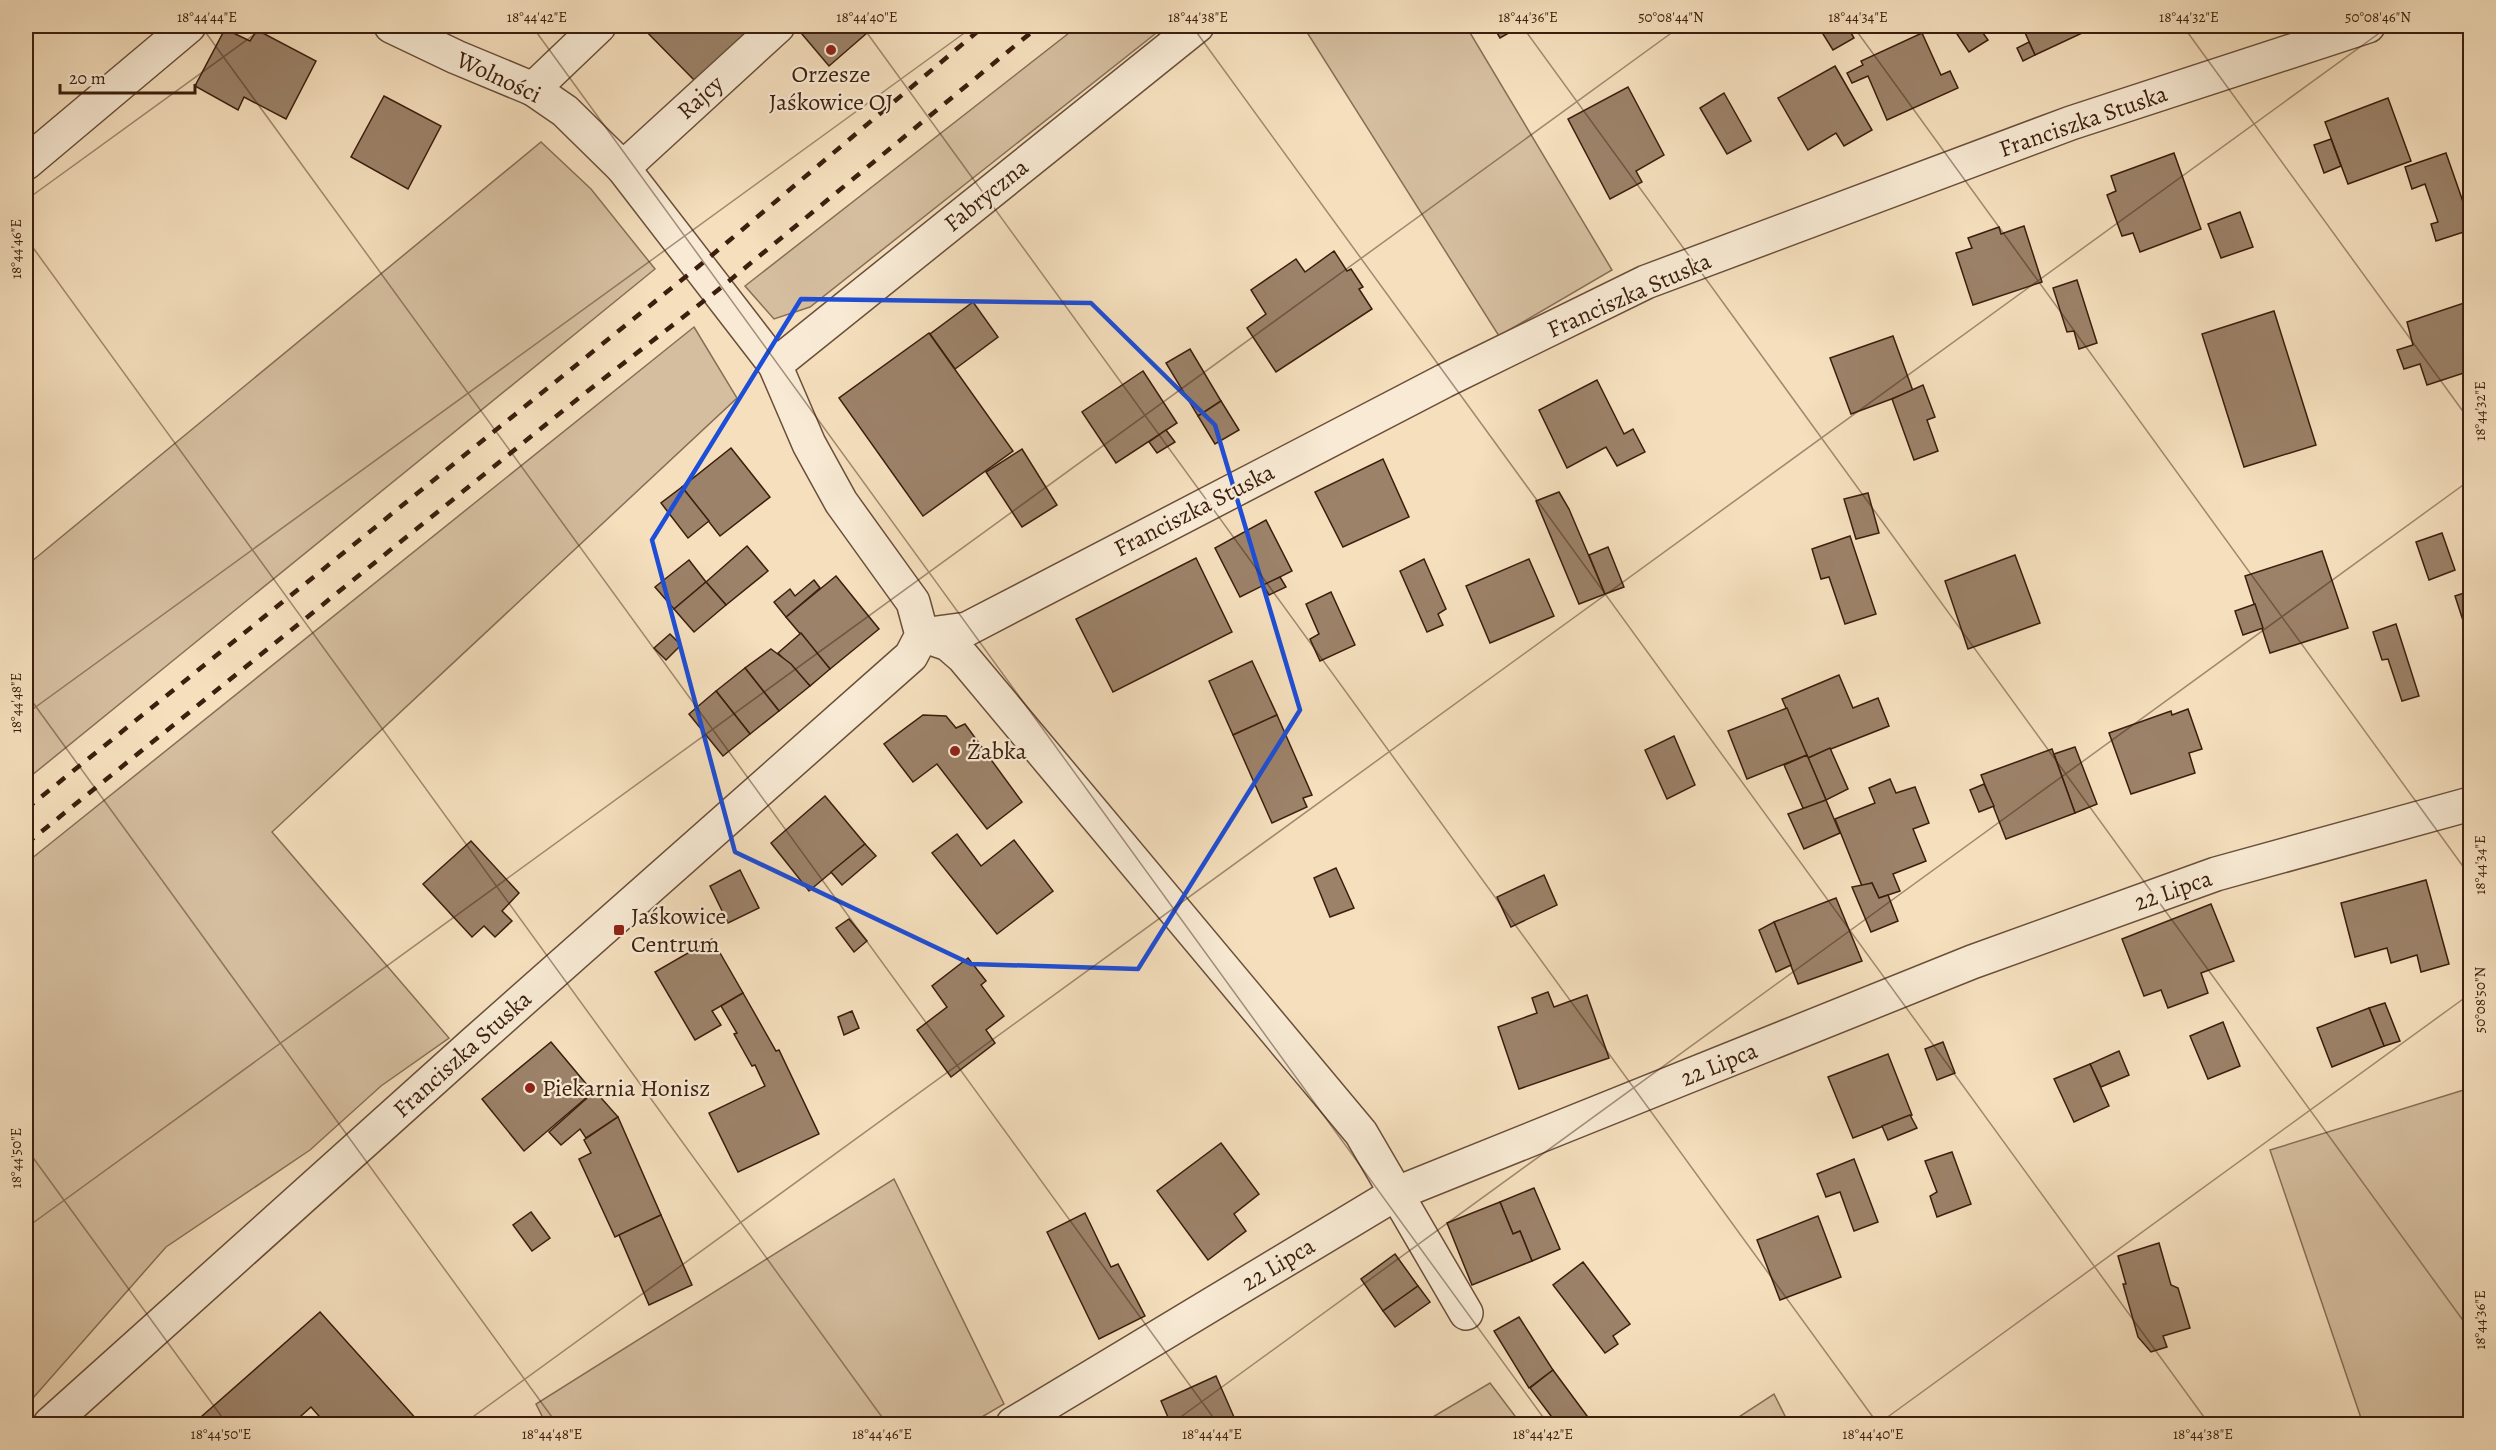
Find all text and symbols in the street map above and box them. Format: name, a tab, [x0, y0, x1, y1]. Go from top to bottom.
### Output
text: 18°44'44"E	[177, 7, 237, 27]
text: 18°44'42"E	[507, 7, 567, 27]
text: 18°44'40"E	[836, 7, 898, 27]
text: 18°44'38"E	[1168, 7, 1228, 27]
text: 18°44'36"E	[1498, 7, 1558, 27]
text: 50°08'44"N	[1638, 7, 1704, 27]
text: 18°44'34"E	[1828, 7, 1888, 27]
text: 18°44'32"E	[2159, 7, 2219, 27]
text: 50°08'46"N	[2345, 7, 2411, 27]
street label: Wolności	[451, 43, 547, 111]
marker: Orzesze Jaśkowice OJ	[824, 43, 838, 57]
scale bar	[60, 57, 195, 95]
place label: Orzesze Jaśkowice OJ	[769, 58, 893, 118]
text: 20 m	[69, 66, 106, 90]
street label: Rajcy	[670, 67, 730, 126]
street label: Franciszka Stuska	[1995, 77, 2172, 165]
street label: Fabryczna	[937, 151, 1036, 239]
text: 18°44'46"E	[6, 219, 26, 279]
street label: Franciszka Stuska	[1542, 244, 1717, 345]
text: 18°44'32"E	[2470, 381, 2490, 441]
street label: Franciszka Stuska	[1108, 455, 1280, 564]
text: 18°44'48"E	[6, 673, 26, 733]
place label: Żabka	[967, 735, 1027, 767]
marker: Żabka	[948, 744, 962, 758]
text: 18°44'34"E	[2470, 835, 2490, 895]
street label: 22 Lipca	[2130, 862, 2217, 918]
place label: Jaśkowice Centrum	[631, 900, 726, 960]
marker: Jaśkowice Centrum	[612, 923, 626, 937]
text: 50°08'50"N	[2470, 966, 2490, 1033]
street label: Franciszka Stuska	[386, 983, 539, 1125]
street label: 22 Lipca	[1676, 1034, 1763, 1094]
place label: Piekarnia Honisz	[542, 1072, 710, 1104]
marker: Piekarnia Honisz	[523, 1081, 537, 1095]
text: 18°44'50"E	[6, 1128, 26, 1188]
street label: 22 Lipca	[1235, 1229, 1321, 1298]
text: 18°44'36"E	[2470, 1290, 2490, 1350]
text: 18°44'50"E	[191, 1424, 251, 1444]
text: 18°44'48"E	[522, 1424, 582, 1444]
text: 18°44'46"E	[852, 1424, 912, 1444]
text: 18°44'44"E	[1182, 1424, 1242, 1444]
text: 18°44'42"E	[1513, 1424, 1573, 1444]
text: 18°44'40"E	[1842, 1424, 1904, 1444]
text: 18°44'38"E	[2173, 1424, 2233, 1444]

